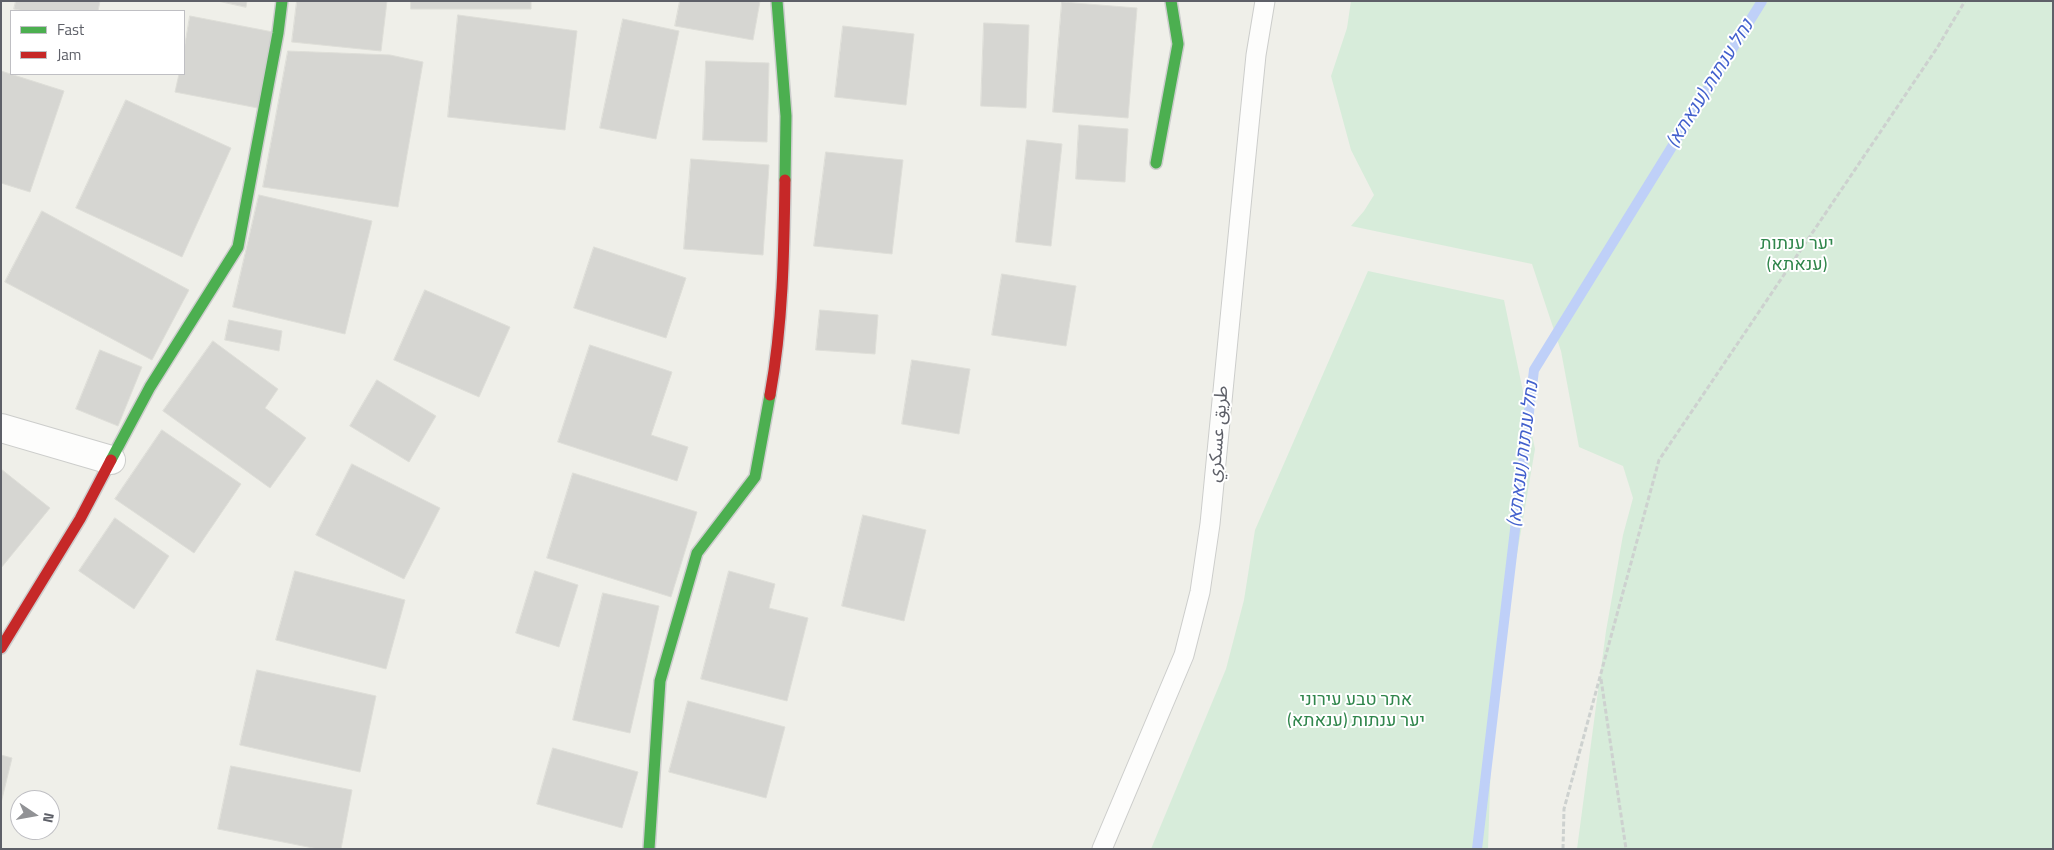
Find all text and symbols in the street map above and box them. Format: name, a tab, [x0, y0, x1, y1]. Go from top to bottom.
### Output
legend	[10, 10, 185, 75]
water label: נחל ענתות (ענאתא)	[1663, 16, 1759, 152]
text: Fast	[57, 18, 84, 41]
text: Jam	[57, 43, 81, 66]
park label: יער ענתות (ענאתא)	[1760, 234, 1834, 276]
water label: נחל ענתות (ענאתא)	[1504, 380, 1544, 528]
street label: طريق عسكري	[1204, 385, 1234, 483]
park label: אתר טבע עירוני יער ענתות (ענאתא)	[1287, 690, 1425, 732]
north arrow	[10, 790, 60, 840]
text: N	[38, 811, 60, 825]

